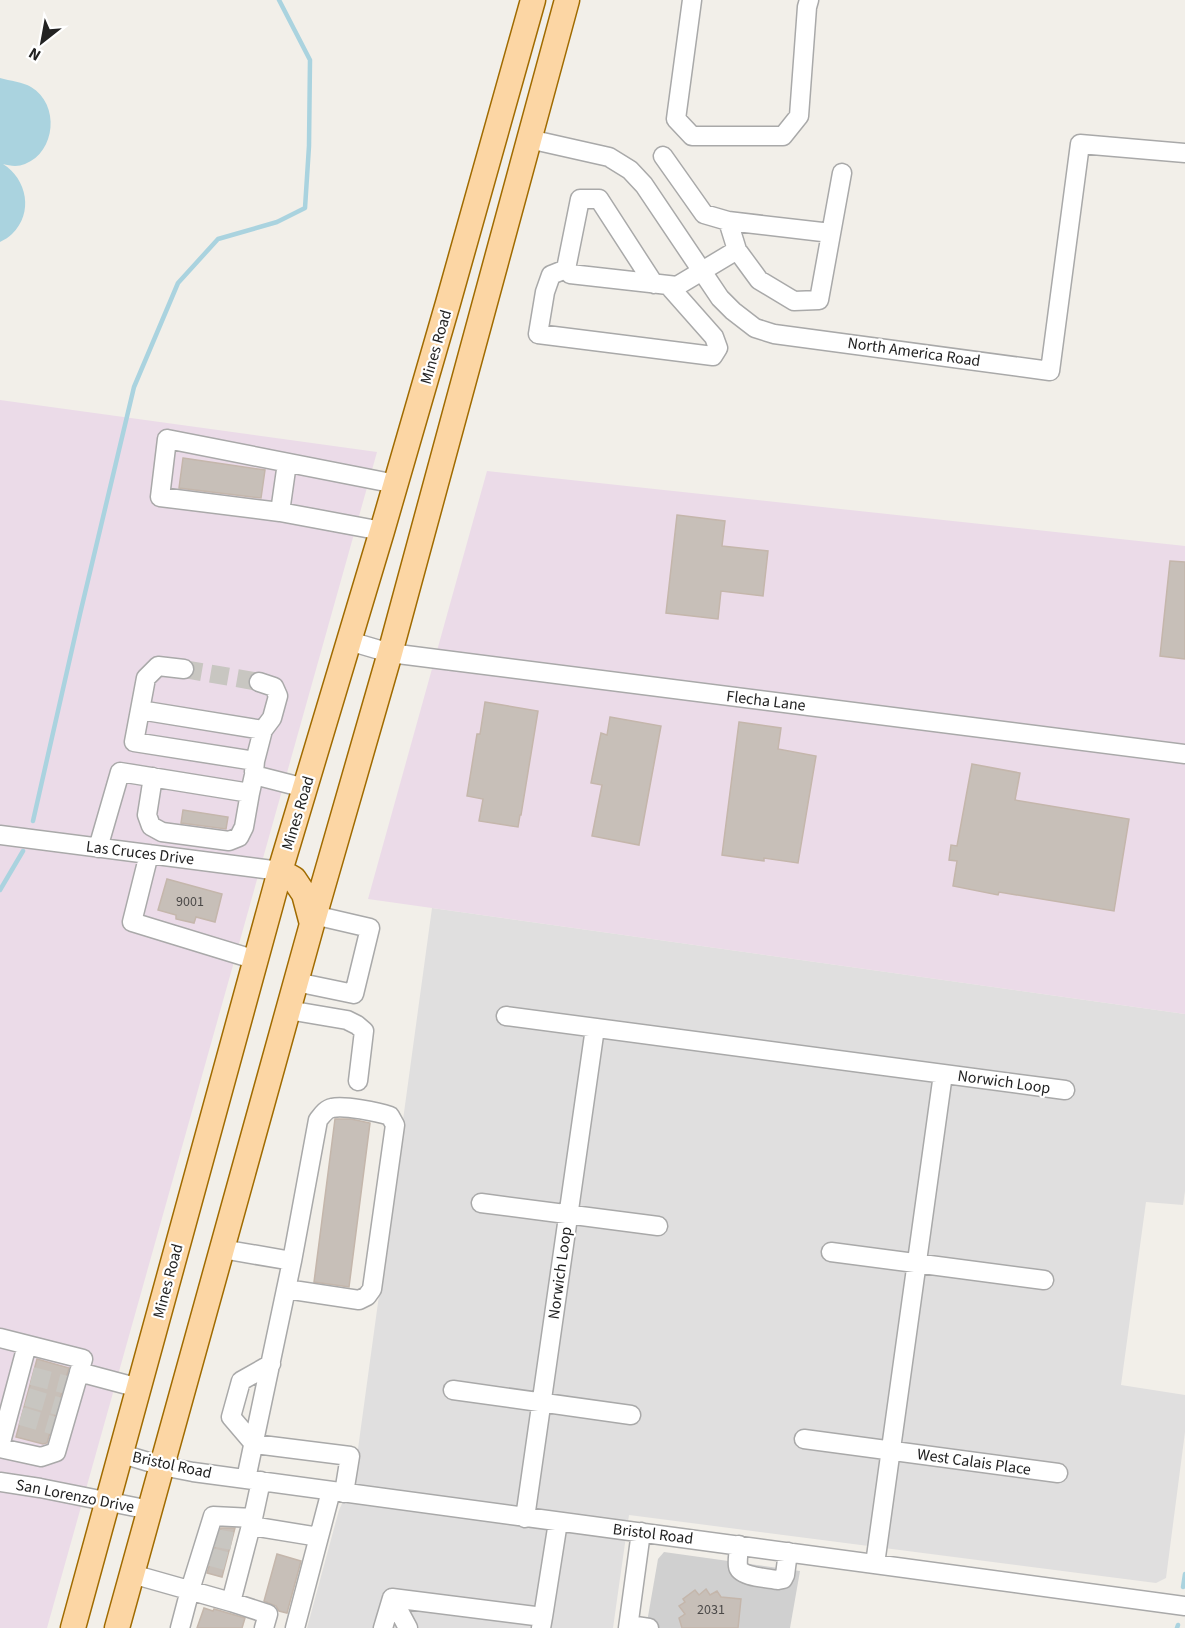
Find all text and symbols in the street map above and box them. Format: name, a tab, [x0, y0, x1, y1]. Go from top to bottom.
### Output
north arrow	[12, 12, 72, 72]
text: N	[25, 42, 45, 66]
street label: Mines Road	[415, 307, 457, 387]
street label: North America Road	[846, 332, 982, 372]
street label: Flecha Lane	[725, 685, 807, 717]
street label: Mines Road	[276, 773, 320, 853]
street label: Las Cruces Drive	[85, 835, 195, 871]
house number: 9001	[176, 892, 204, 912]
street label: Norwich Loop	[956, 1065, 1052, 1099]
street label: Norwich Loop	[543, 1225, 577, 1321]
street label: Mines Road	[147, 1241, 189, 1321]
street label: West Calais Place	[916, 1443, 1032, 1481]
street label: Bristol Road	[130, 1446, 214, 1484]
street label: San Lorenzo Drive	[14, 1474, 136, 1518]
street label: Bristol Road	[612, 1518, 694, 1550]
house number: 2031	[697, 1600, 725, 1620]

